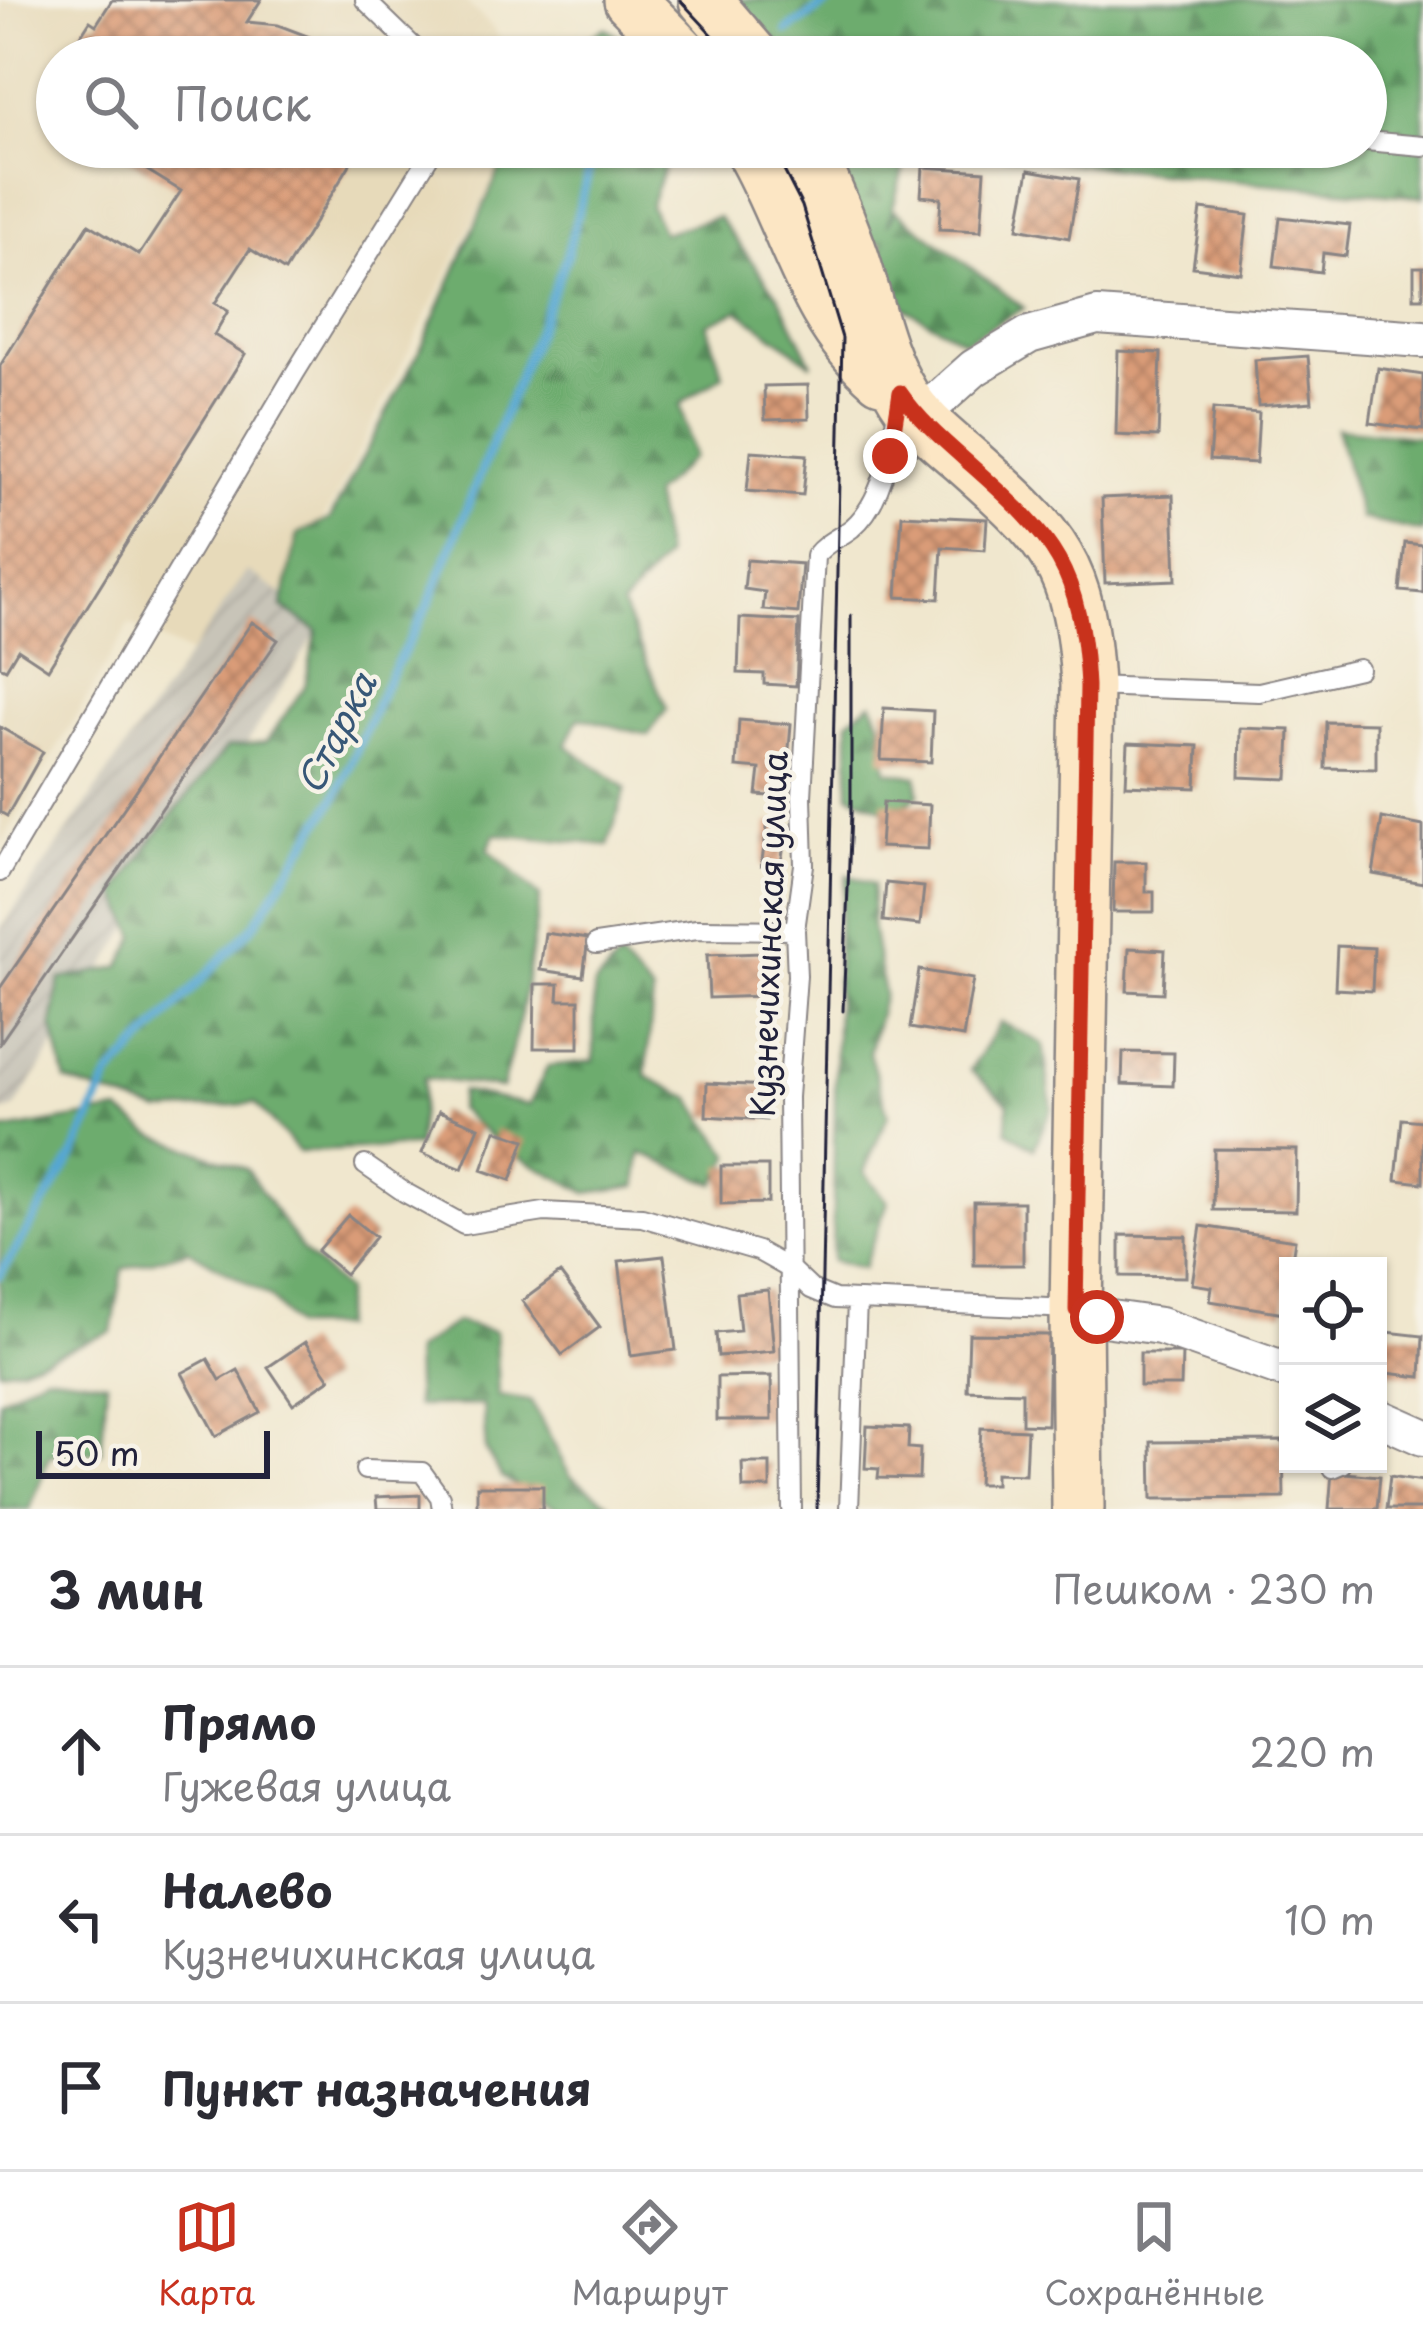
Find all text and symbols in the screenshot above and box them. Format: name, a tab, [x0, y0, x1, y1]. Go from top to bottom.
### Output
search box	[36, 36, 1387, 168]
text: Поиск	[174, 68, 311, 136]
icon: search	[78, 69, 144, 135]
route end	[863, 429, 917, 483]
water label: Старка	[282, 661, 389, 802]
street label: Кузнечихинская улица	[736, 750, 798, 1118]
map controls	[1279, 1257, 1387, 1473]
button: locate	[1279, 1257, 1387, 1365]
route start	[1070, 1290, 1124, 1344]
button: layers	[1279, 1365, 1387, 1473]
scale bar	[36, 1425, 270, 1478]
text: 50 m	[54, 1427, 140, 1477]
text: 3 мин	[48, 1549, 205, 1626]
text: Пешком · 230 m	[1052, 1558, 1375, 1617]
text: Прямо	[162, 1687, 316, 1755]
icon: ahead	[48, 1718, 114, 1784]
text: 220 m	[1250, 1721, 1375, 1780]
text: Гужевая улица	[162, 1755, 451, 1814]
text: Налево	[162, 1855, 332, 1923]
icon: left	[48, 1886, 114, 1952]
text: 10 m	[1284, 1889, 1375, 1948]
text: Кузнечихинская улица	[162, 1923, 595, 1982]
text: Пункт назначения	[162, 2053, 592, 2121]
icon: arrive	[48, 2054, 114, 2120]
tab: Карта	[158, 2194, 255, 2316]
tab: Маршрут	[572, 2194, 728, 2316]
tab: Сохранённые	[1044, 2194, 1265, 2316]

